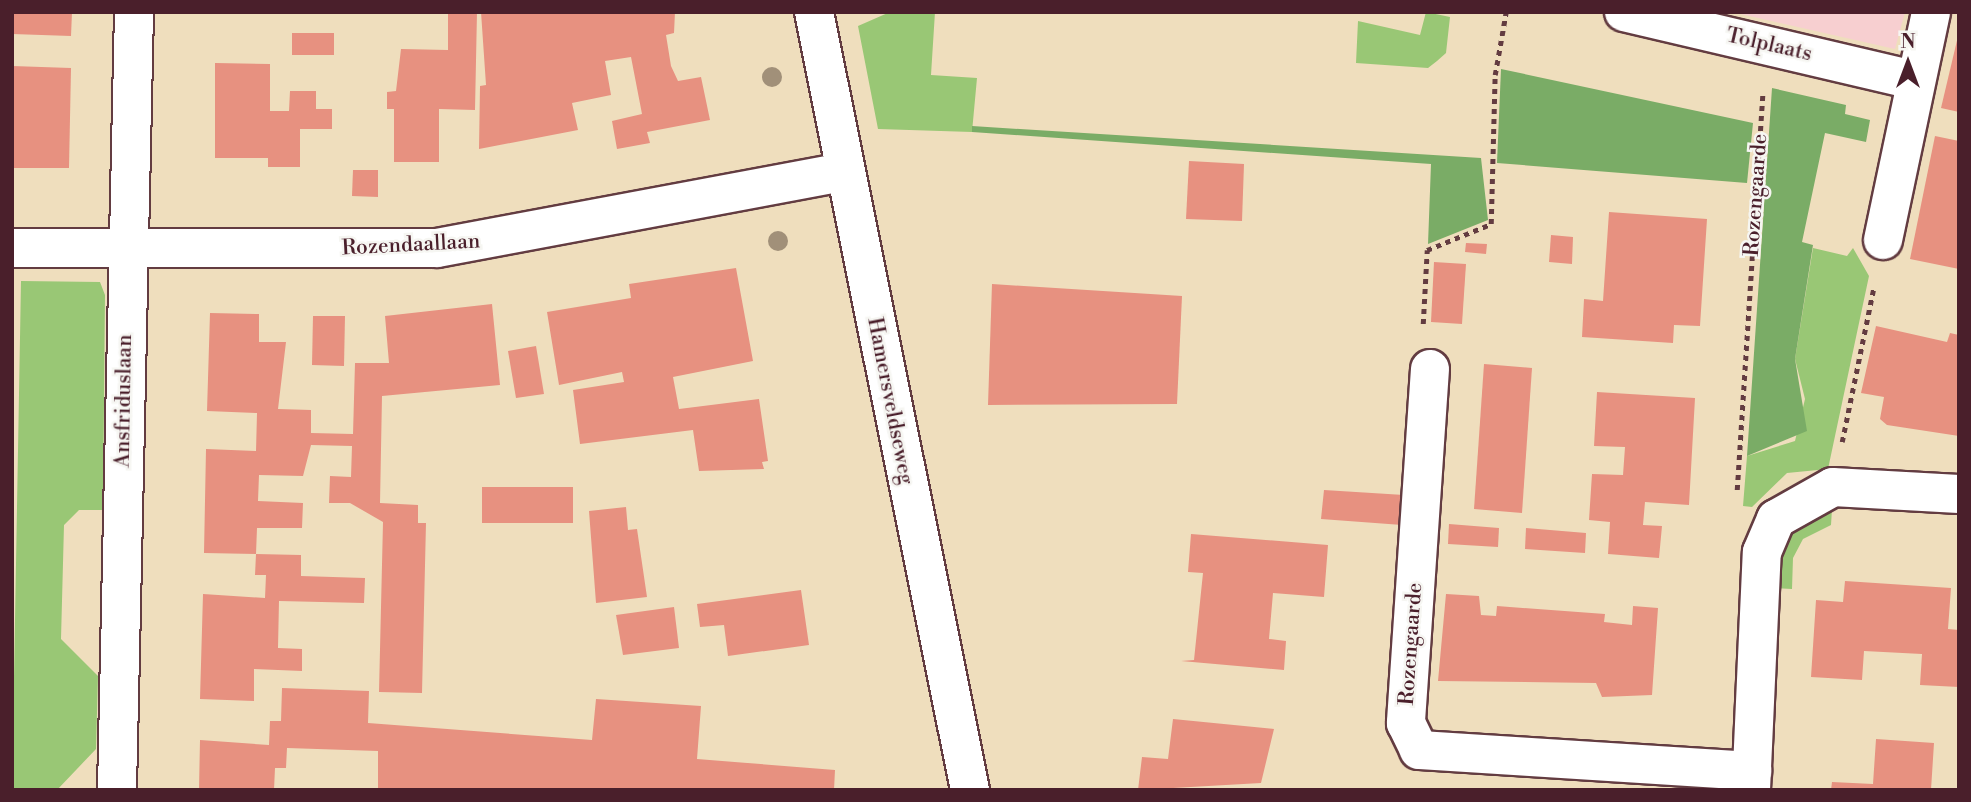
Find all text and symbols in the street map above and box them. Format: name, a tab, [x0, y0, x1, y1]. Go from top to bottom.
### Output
street label: Tolplaats	[1724, 23, 1814, 67]
north arrow	[1873, 28, 1943, 98]
text: N	[1900, 30, 1916, 54]
street label: Rozengaarde	[1739, 133, 1773, 257]
street label: Rozendaallaan	[341, 229, 481, 261]
street label: Hamersveldseweg	[861, 315, 919, 487]
street label: Ansfriduslaan	[110, 334, 138, 468]
street label: Rozengaarde	[1394, 582, 1428, 706]

